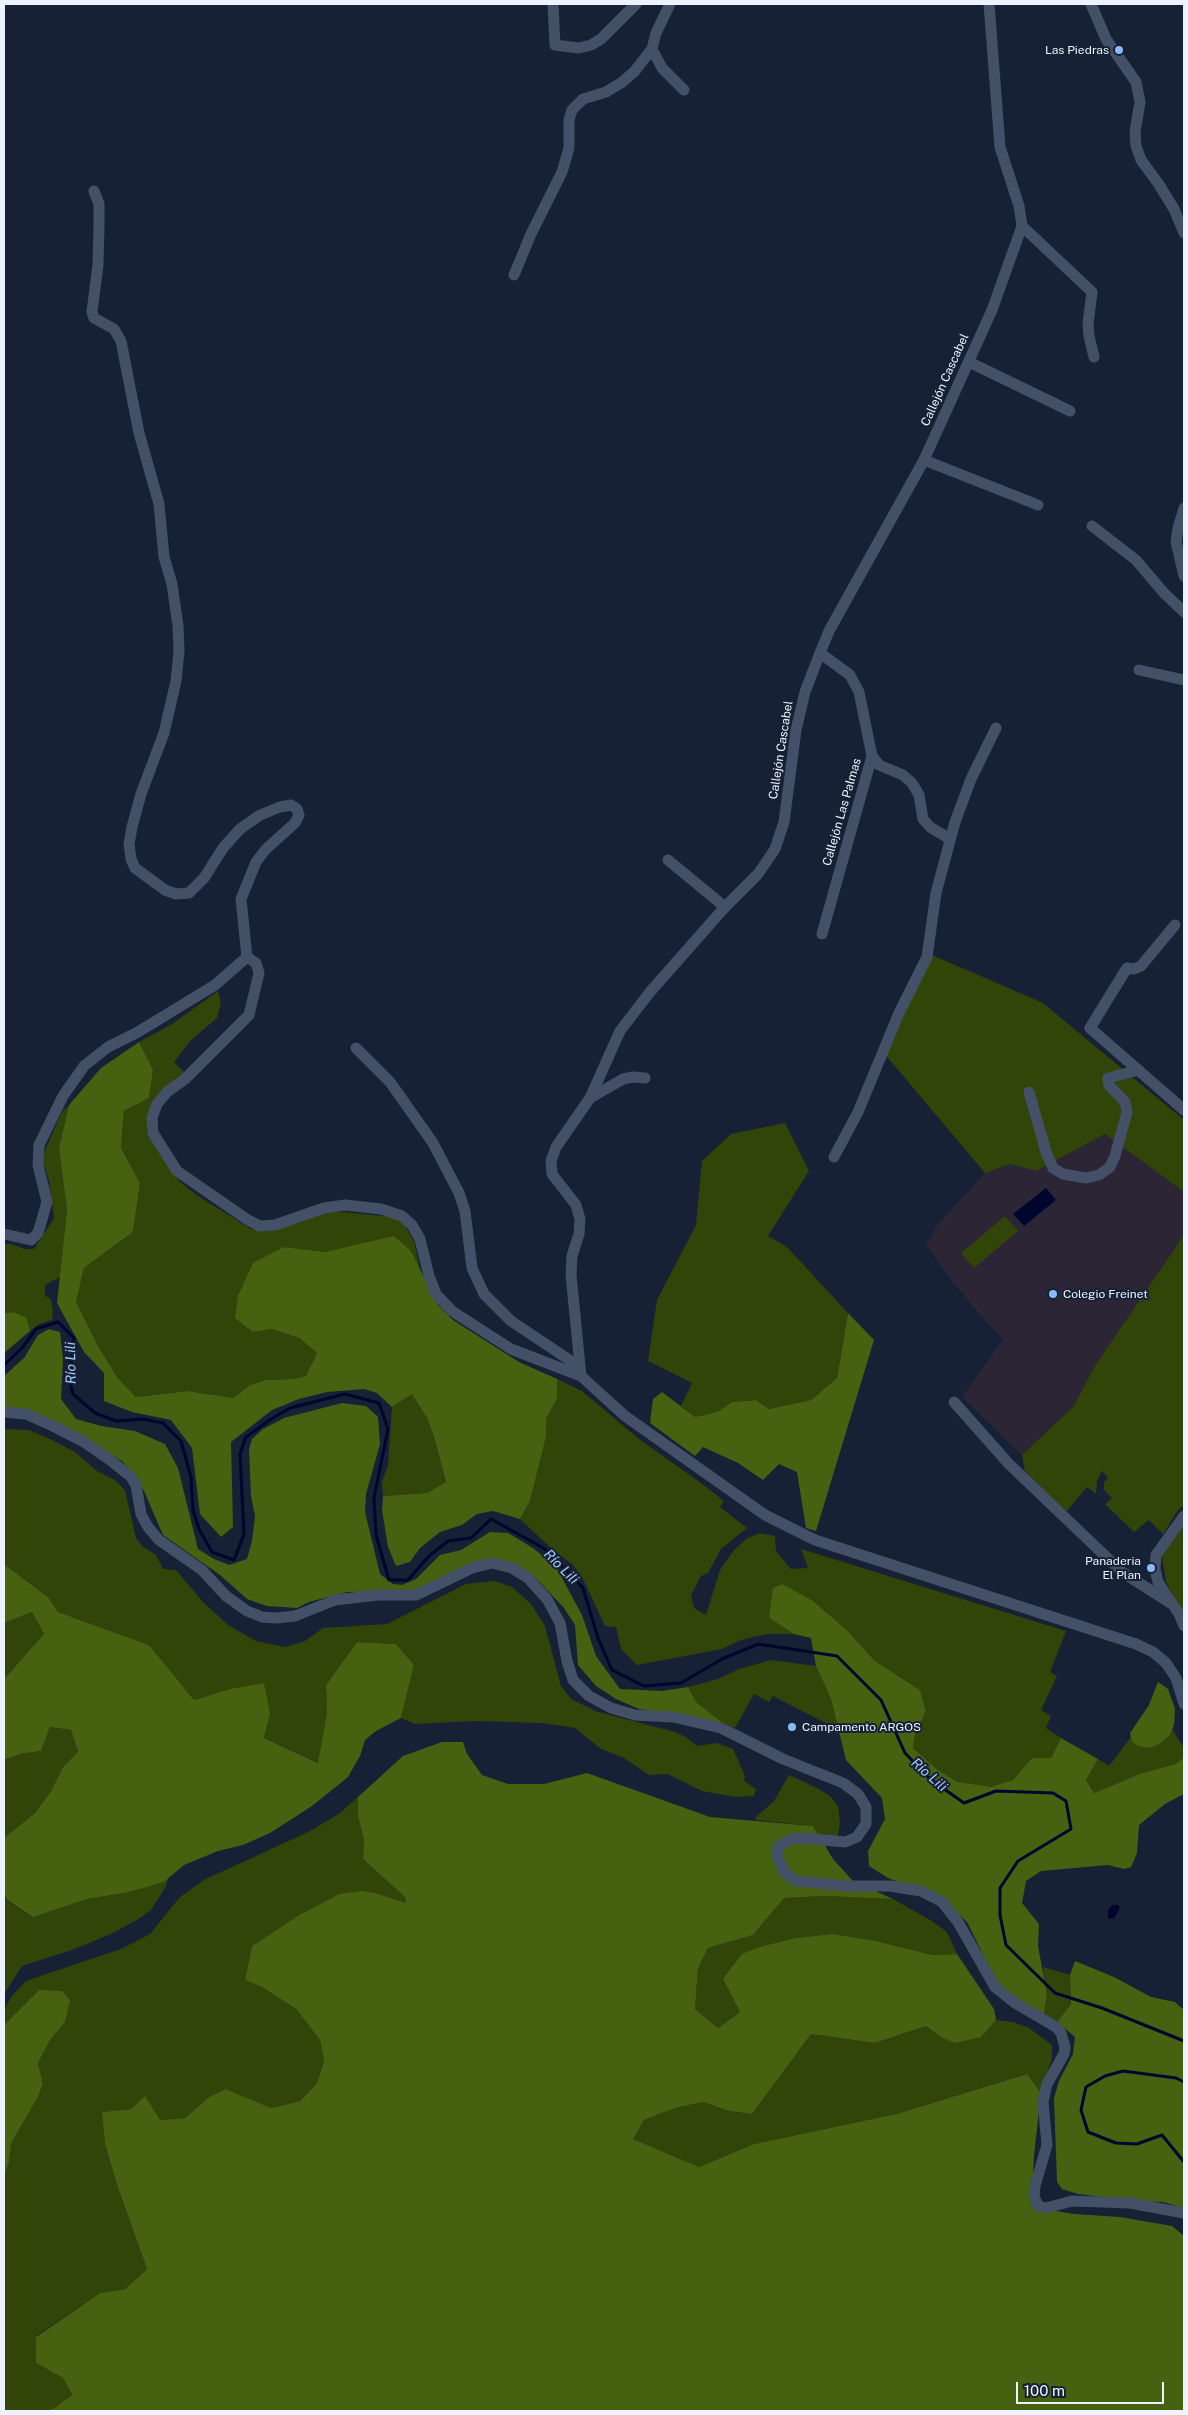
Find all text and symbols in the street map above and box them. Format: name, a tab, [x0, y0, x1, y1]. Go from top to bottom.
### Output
place label: Las Piedras	[1045, 43, 1109, 57]
marker: Las Piedras	[1113, 44, 1125, 56]
street label: Callejón Cascabel	[918, 332, 972, 428]
street label: Callejón Cascabel	[766, 700, 796, 800]
street label: Callejón Las Palmas	[820, 757, 864, 867]
place label: Colegio Freinet	[1063, 1287, 1148, 1301]
marker: Colegio Freinet	[1047, 1288, 1059, 1300]
water label: Río Lili	[62, 1342, 80, 1384]
water label: Río Lili	[540, 1546, 582, 1588]
place label: Panaderia El Plan	[1085, 1554, 1141, 1582]
marker: Panaderia El Plan	[1145, 1562, 1157, 1574]
place label: Campamento ARGOS	[802, 1720, 921, 1734]
marker: Campamento ARGOS	[786, 1721, 798, 1733]
water label: Río Lili	[908, 1755, 950, 1795]
scale bar	[1018, 2372, 1166, 2404]
text: 100 m	[1024, 2382, 1065, 2399]

